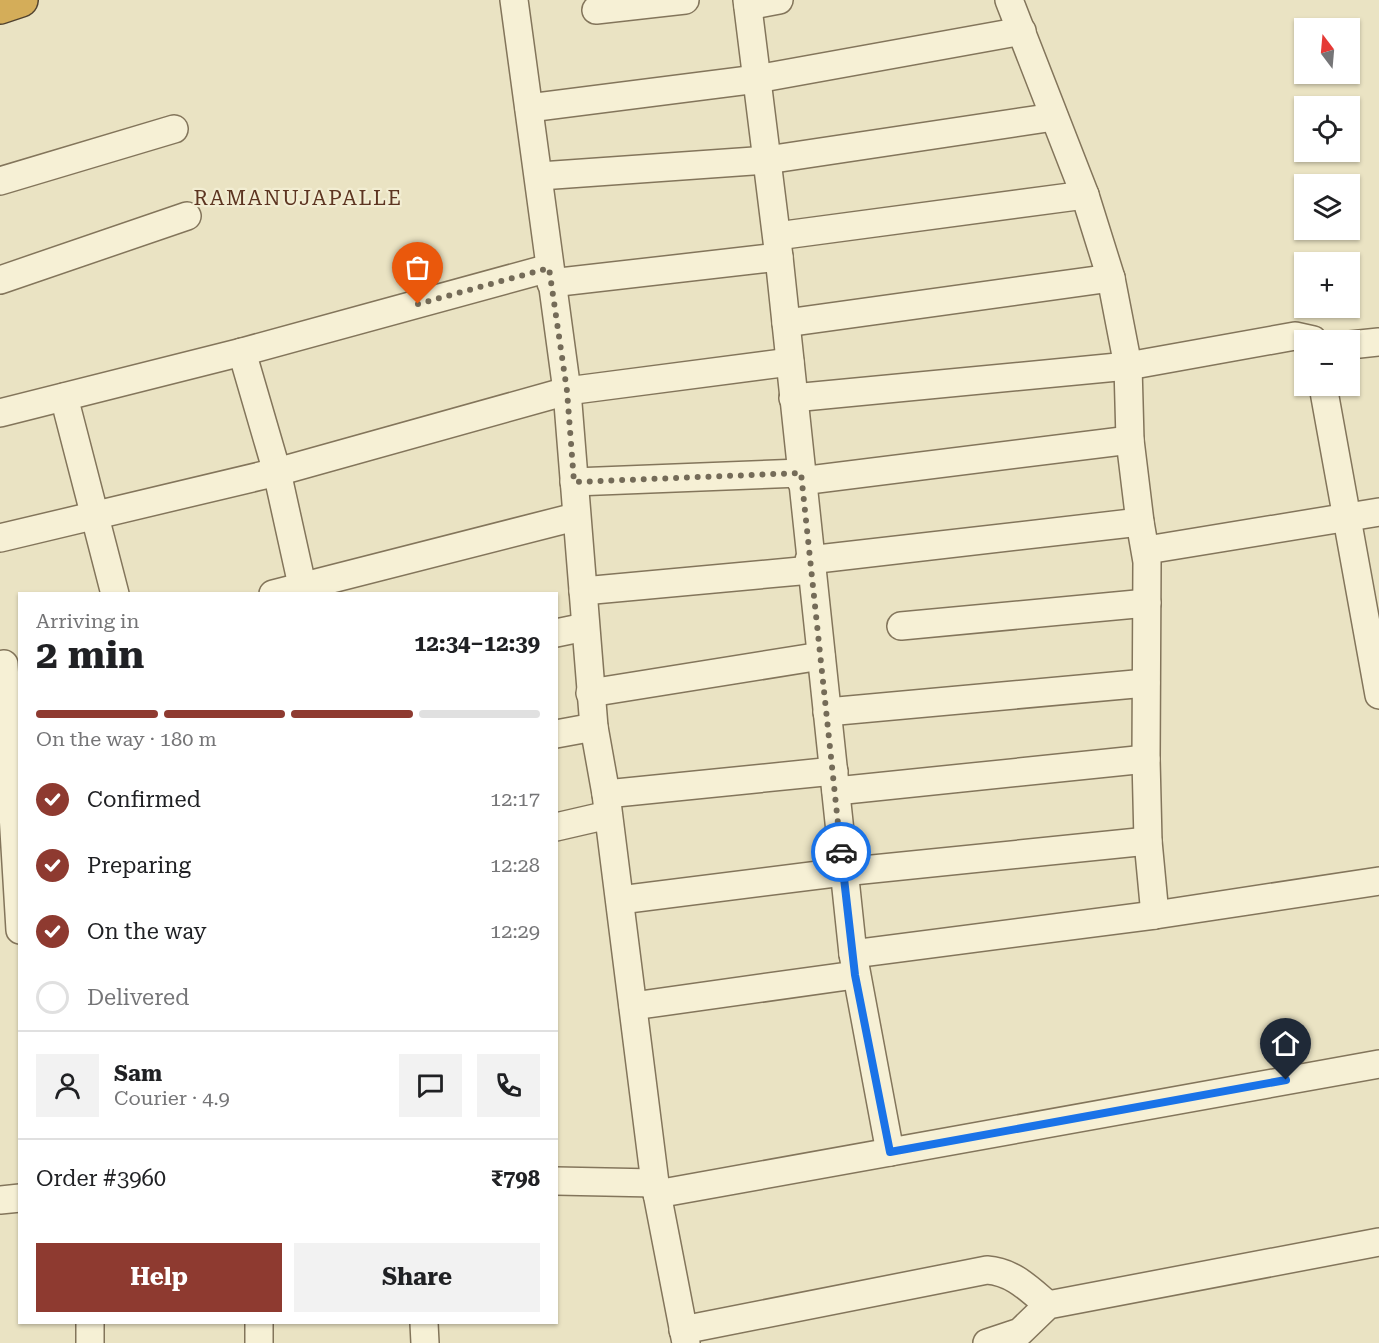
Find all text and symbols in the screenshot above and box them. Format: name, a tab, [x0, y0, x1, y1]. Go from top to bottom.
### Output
north arrow	[1294, 18, 1360, 84]
map controls	[1294, 18, 1360, 396]
button: locate	[1294, 96, 1360, 162]
button: layers	[1294, 174, 1360, 240]
district label: RAMANUJAPALLE	[194, 186, 402, 210]
pin	[392, 242, 443, 304]
icon: bag	[401, 251, 434, 284]
button: +	[1294, 252, 1360, 318]
button: −	[1294, 330, 1360, 396]
text: Arriving in	[36, 609, 139, 633]
text: 12:34–12:39	[414, 631, 540, 656]
text: 2 min	[36, 632, 144, 678]
text: On the way · 180 m	[36, 727, 217, 751]
icon: check	[36, 783, 69, 816]
text: Confirmed	[87, 787, 201, 812]
text: 12:17	[490, 787, 540, 811]
courier	[811, 822, 871, 882]
icon: car	[825, 836, 858, 869]
icon: check	[36, 849, 69, 882]
text: Preparing	[87, 853, 191, 878]
text: 12:28	[490, 853, 540, 877]
icon: check	[36, 915, 69, 948]
text: On the way	[87, 919, 207, 944]
text: 12:29	[490, 919, 540, 943]
text: Delivered	[87, 985, 189, 1010]
pin	[1260, 1018, 1311, 1080]
icon: home	[1269, 1027, 1302, 1060]
button: person	[36, 1054, 99, 1117]
button: chat	[399, 1054, 462, 1117]
button: phone	[477, 1054, 540, 1117]
text: Sam	[114, 1061, 162, 1086]
text: Courier · 4.9	[114, 1086, 230, 1110]
text: Order #3960	[36, 1166, 166, 1191]
text: ₹798	[491, 1166, 540, 1191]
button: Help	[36, 1243, 282, 1312]
button: Share	[294, 1243, 540, 1312]

